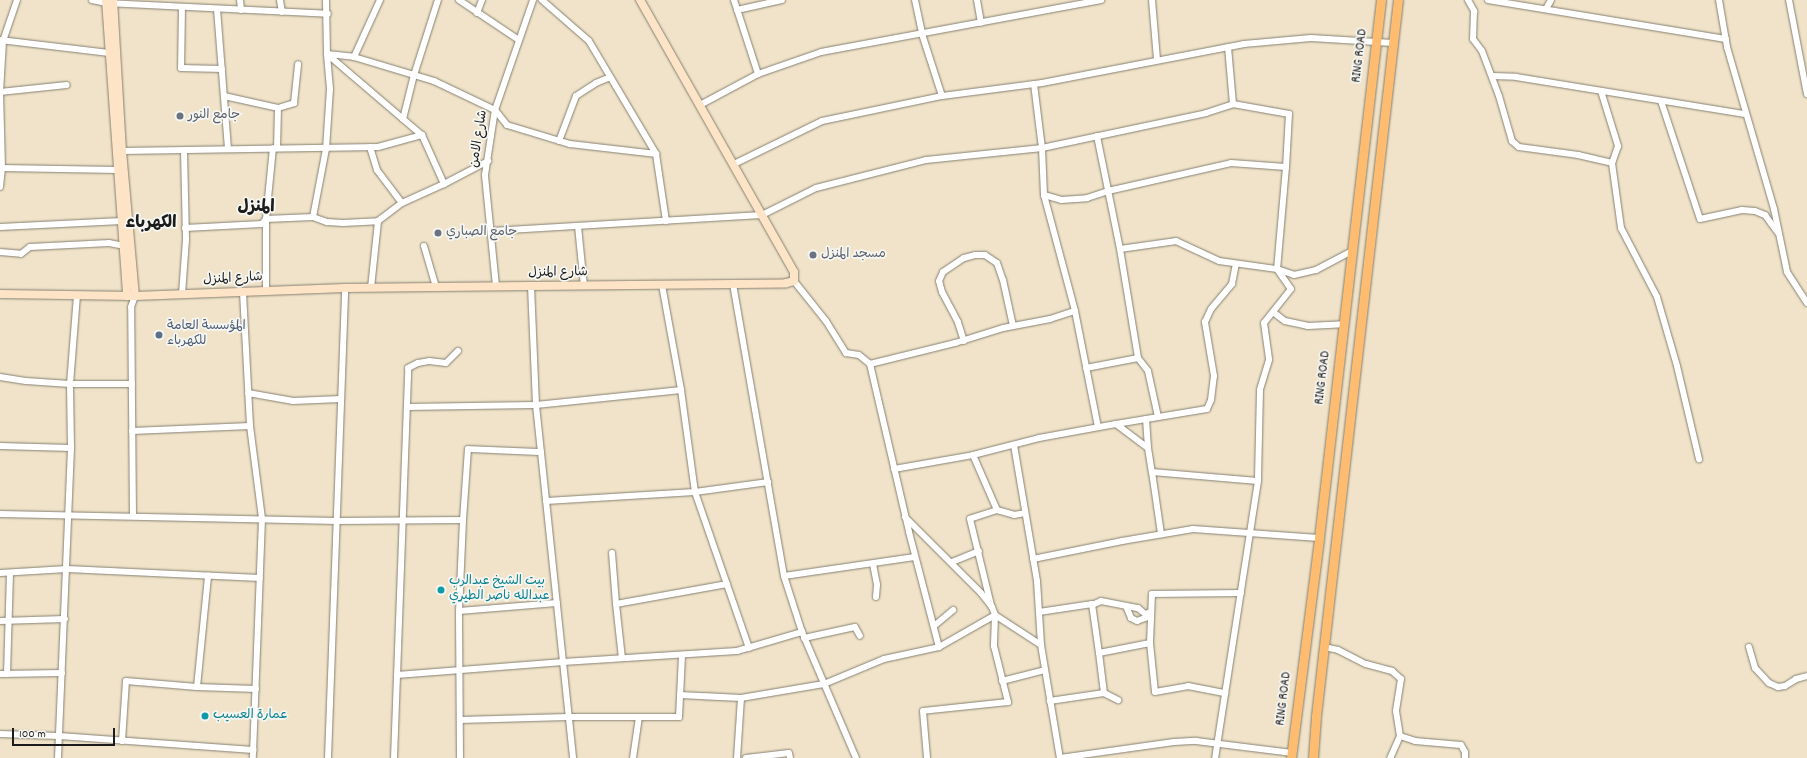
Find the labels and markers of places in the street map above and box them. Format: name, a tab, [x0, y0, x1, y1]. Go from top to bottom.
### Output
place label: جامع النور	[188, 108, 240, 124]
marker: جامع النور	[175, 111, 185, 121]
place label: جامع الصباري	[446, 225, 517, 241]
marker: جامع الصباري	[433, 228, 443, 238]
place label: مسجد المنزل	[821, 247, 886, 263]
marker: مسجد المنزل	[808, 250, 818, 260]
place label: المؤسسة العامة للكهرباء	[167, 320, 246, 351]
marker: المؤسسة العامة للكهرباء	[154, 330, 164, 340]
place label: بيت الشيخ عبدالرب عبدالله ناصر الطيري	[449, 575, 549, 606]
marker: بيت الشيخ عبدالرب عبدالله ناصر الطيري	[436, 585, 446, 595]
place label: عمارة العسيب	[213, 708, 288, 724]
marker: عمارة العسيب	[200, 711, 210, 721]

